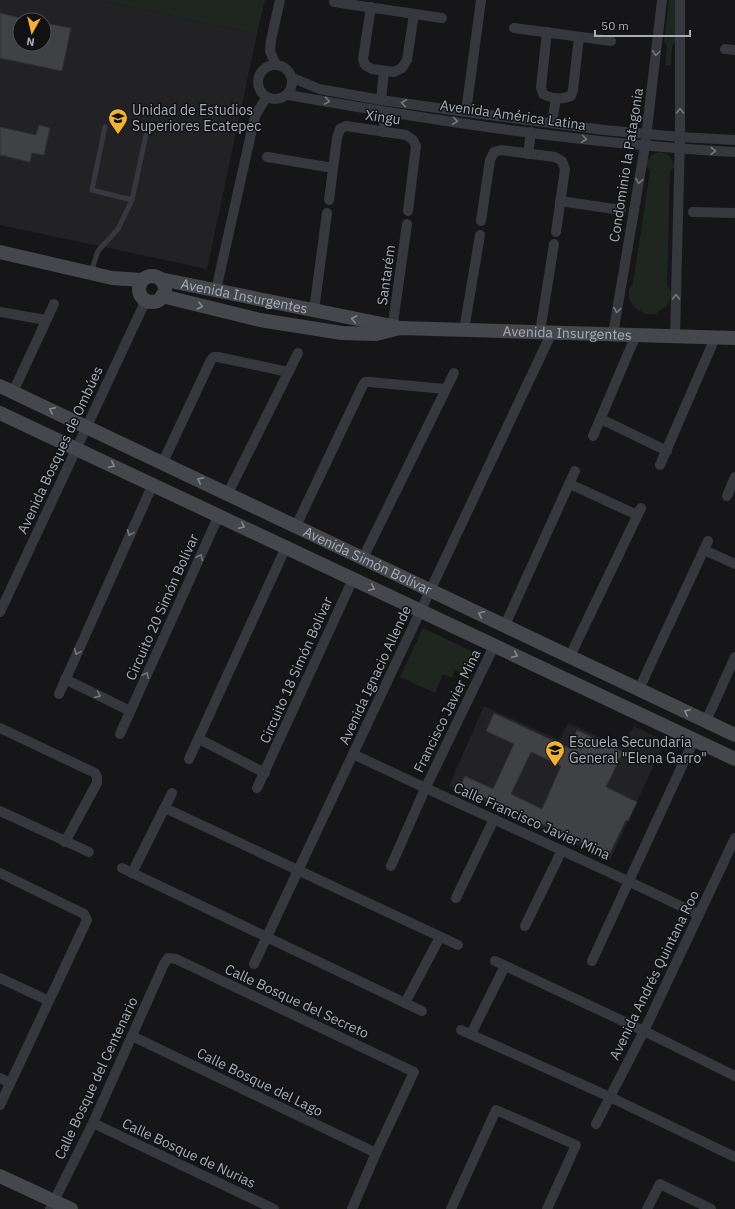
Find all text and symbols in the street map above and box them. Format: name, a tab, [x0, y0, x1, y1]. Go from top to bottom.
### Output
north arrow	[12, 12, 52, 52]
scale bar	[595, 12, 690, 38]
text: 50 m	[601, 18, 629, 33]
text: N	[26, 34, 36, 49]
one-way arrow	[652, 50, 661, 56]
street label: Condominio la Patagonia	[605, 86, 647, 243]
street label: Avenida América Latina	[439, 96, 588, 134]
one-way arrow	[323, 97, 330, 105]
one-way arrow	[401, 99, 407, 108]
place label: Unidad de Estudios Superiores Ecatepec	[132, 101, 261, 135]
street label: Xingu	[364, 106, 402, 128]
school or university icon: Unidad de Estudios Superiores Ecatepec	[107, 107, 129, 135]
one-way arrow	[676, 108, 684, 114]
one-way arrow	[452, 116, 458, 125]
one-way arrow	[581, 134, 587, 143]
one-way arrow	[710, 146, 716, 155]
one-way arrow	[635, 178, 643, 185]
street label: Santarém	[373, 244, 399, 306]
street label: Avenida Insurgentes	[179, 274, 309, 318]
one-way arrow	[672, 294, 680, 300]
one-way arrow	[197, 301, 203, 309]
one-way arrow	[613, 307, 622, 313]
one-way arrow	[351, 315, 358, 323]
street label: Avenida Insurgentes	[502, 322, 632, 344]
street label: Avenida Bosques de Ombúes	[13, 363, 107, 537]
one-way arrow	[48, 407, 56, 415]
one-way arrow	[108, 460, 115, 468]
one-way arrow	[196, 477, 204, 485]
one-way arrow	[238, 521, 246, 529]
street label: Avenida Simón Bolívar	[300, 522, 435, 599]
one-way arrow	[127, 530, 135, 537]
street label: Circuito 20 Simón Bolívar	[122, 531, 202, 683]
one-way arrow	[195, 553, 203, 561]
one-way arrow	[368, 583, 376, 591]
street label: Circuito 18 Simón Bolívar	[256, 594, 336, 746]
street label: Avenida Ignacio Allende	[335, 602, 415, 747]
one-way arrow	[478, 611, 486, 619]
street label: Francisco Javier Mina	[409, 646, 485, 776]
one-way arrow	[74, 647, 82, 655]
one-way arrow	[512, 651, 519, 659]
one-way arrow	[142, 672, 150, 679]
one-way arrow	[94, 690, 101, 698]
one-way arrow	[684, 709, 691, 717]
place label: Escuela Secundaria General "Elena Garro"	[569, 733, 707, 767]
school or university icon: Escuela Secundaria General "Elena Garro"	[544, 739, 566, 767]
street label: Calle Francisco Javier Mina	[451, 778, 614, 864]
street label: Avenida Andrés Quintana Roo	[605, 887, 703, 1063]
street label: Calle Bosque del Secreto	[222, 960, 372, 1042]
street label: Calle Bosque del Centenario	[50, 994, 142, 1162]
street label: Calle Bosque del Lago	[194, 1044, 326, 1120]
street label: Calle Bosque de Nurias	[119, 1114, 259, 1192]

